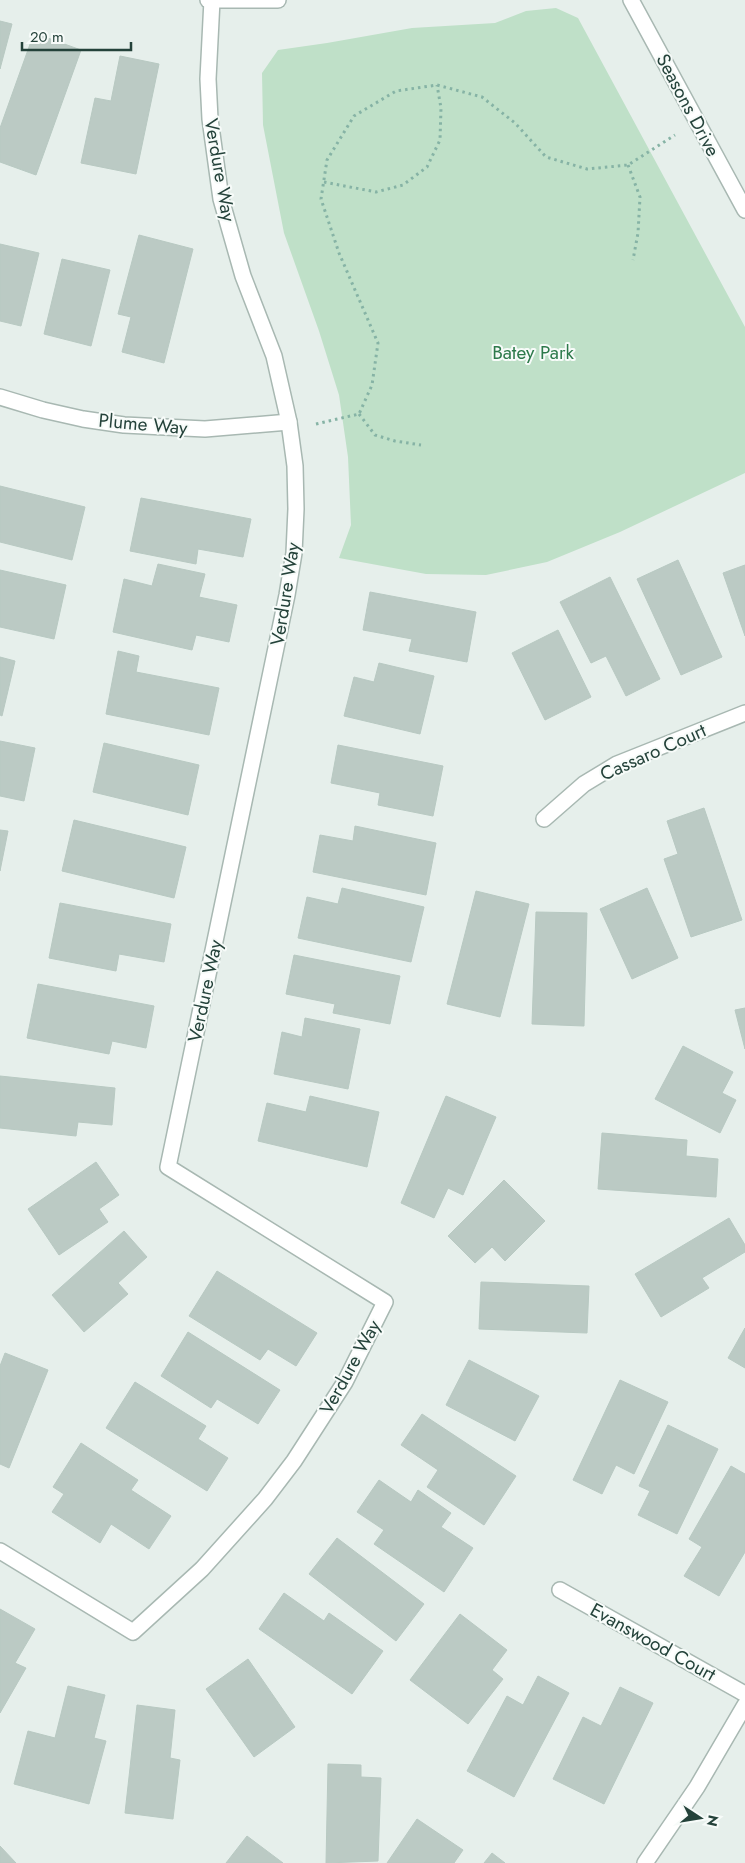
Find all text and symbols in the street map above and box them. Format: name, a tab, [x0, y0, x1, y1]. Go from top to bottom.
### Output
scale bar	[22, 20, 131, 52]
text: 20 m	[30, 26, 64, 48]
street label: Seasons Drive	[650, 49, 727, 161]
street label: Verdure Way	[198, 116, 242, 224]
park label: Batey Park	[492, 339, 574, 366]
street label: Plume Way	[97, 407, 189, 441]
street label: Verdure Way	[264, 540, 307, 648]
street label: Cassaro Court	[596, 716, 711, 787]
street label: Verdure Way	[181, 937, 229, 1045]
street label: Verdure Way	[313, 1314, 387, 1419]
street label: Evanswood Court	[585, 1596, 721, 1688]
north arrow	[675, 1793, 725, 1843]
text: N	[702, 1813, 724, 1828]

